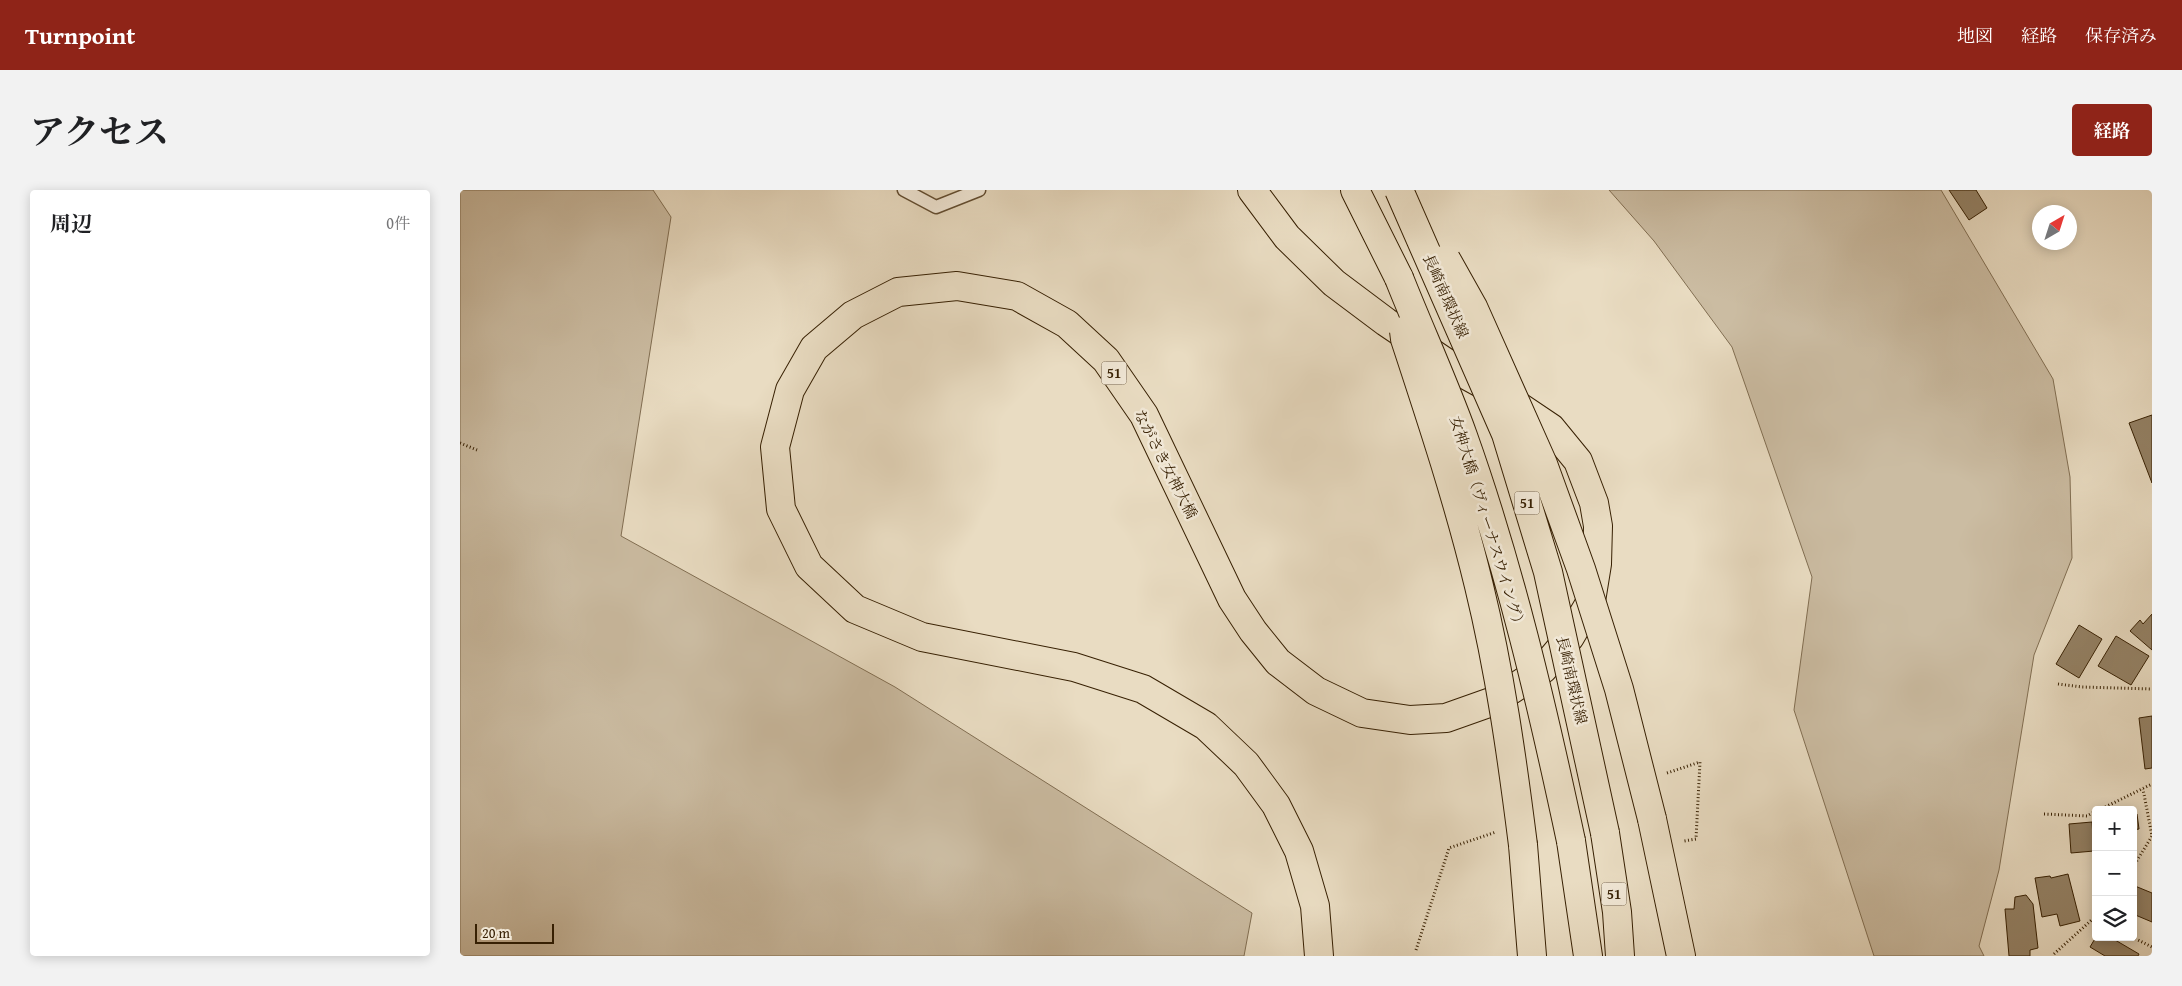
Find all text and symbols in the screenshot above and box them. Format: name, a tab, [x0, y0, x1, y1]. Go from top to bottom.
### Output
text: Turnpoint	[25, 18, 135, 53]
text: 地図	[1957, 22, 1993, 49]
text: 経路	[2021, 22, 2057, 49]
text: 保存済み	[2085, 22, 2157, 49]
button: 経路	[2072, 104, 2152, 156]
text: アクセス	[30, 106, 169, 157]
north arrow	[2032, 205, 2077, 250]
text: 周辺	[50, 208, 92, 239]
text: 0件	[386, 211, 410, 235]
street label: 長崎南環状線	[1418, 251, 1474, 341]
road number: 51	[1102, 362, 1126, 384]
street label: ながさき女神大橋	[1129, 406, 1203, 522]
street label: 女神大橋（ヴィーナスウイング）	[1445, 413, 1531, 633]
road number: 51	[1514, 492, 1540, 514]
street label: 長崎南環状線	[1552, 634, 1592, 726]
map controls	[2092, 806, 2137, 941]
button: +	[2092, 806, 2137, 851]
button: −	[2092, 851, 2137, 896]
road number: 51	[1602, 882, 1626, 906]
button: layers	[2092, 896, 2137, 941]
scale bar	[475, 921, 554, 944]
text: 20 m	[482, 923, 510, 943]

